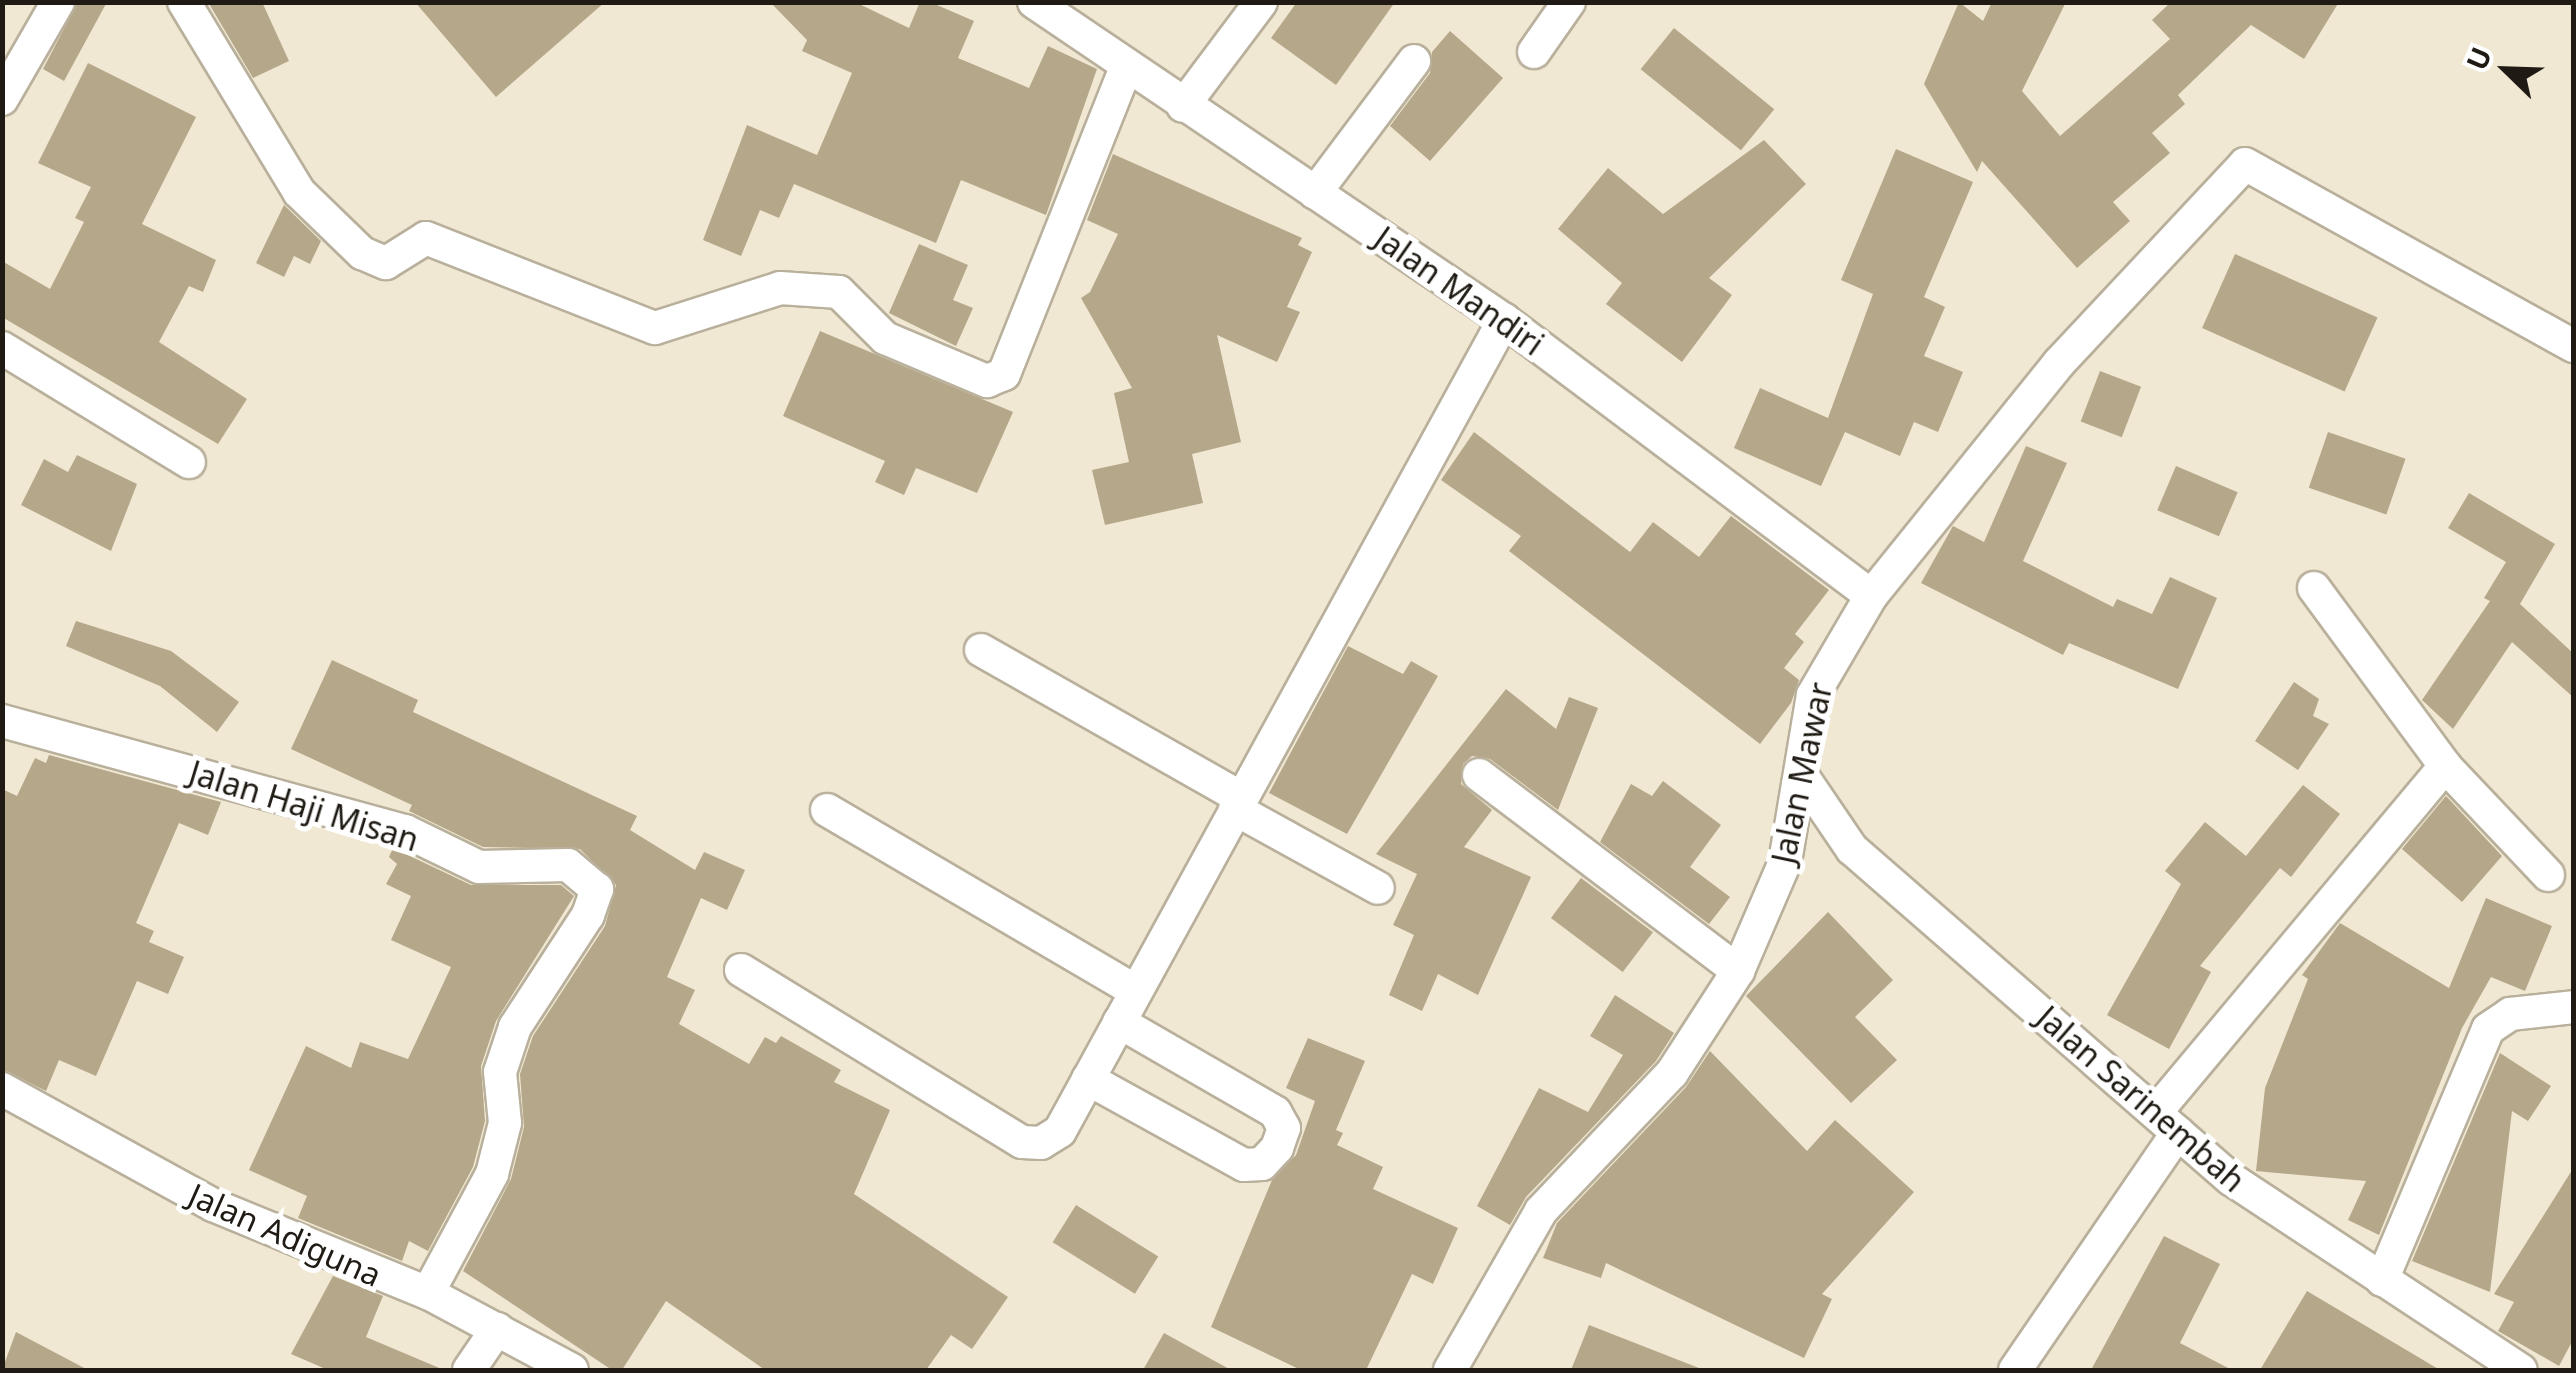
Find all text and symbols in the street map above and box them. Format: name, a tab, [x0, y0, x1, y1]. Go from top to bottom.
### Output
north arrow	[2456, 20, 2556, 120]
text: U	[2457, 41, 2500, 75]
street label: Jalan Mandiri	[1367, 219, 1551, 363]
street label: Jalan Mawar	[1764, 679, 1840, 867]
street label: Jalan Haji Misan	[185, 753, 423, 859]
street label: Jalan Sarinembah	[2029, 998, 2253, 1200]
street label: Jalan Adiguna	[183, 1175, 387, 1295]

